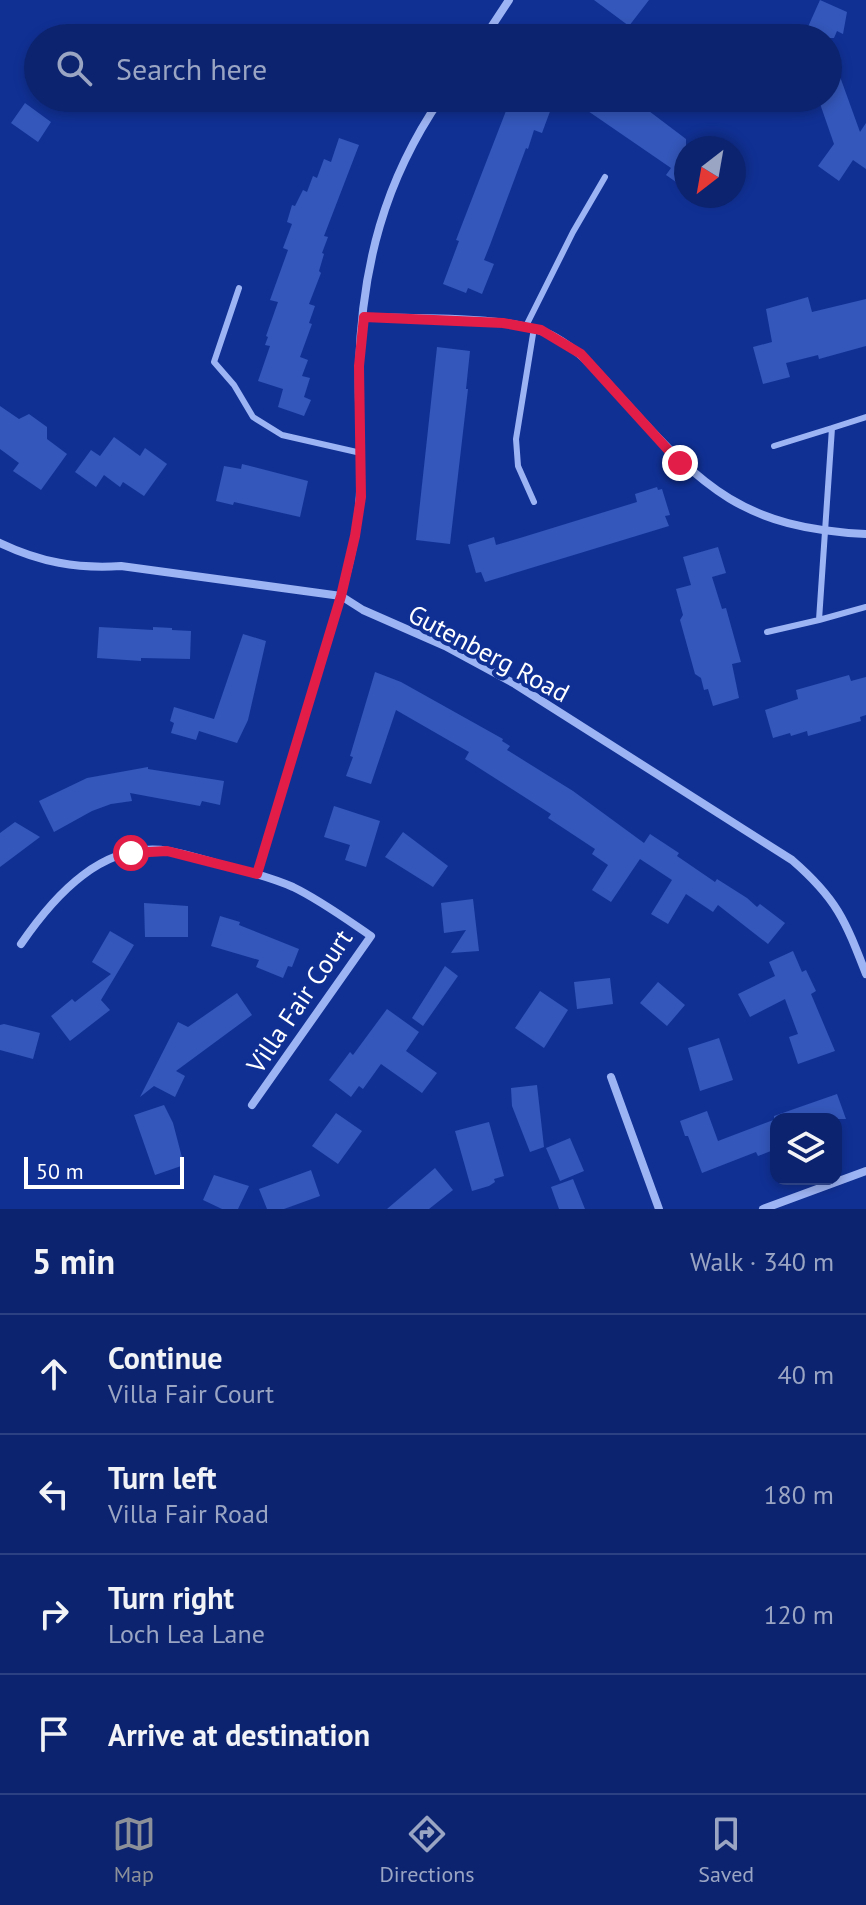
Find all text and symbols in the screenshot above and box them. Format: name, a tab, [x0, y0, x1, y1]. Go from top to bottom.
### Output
search box	[24, 24, 842, 112]
icon: search	[52, 46, 96, 90]
text: Search here	[116, 49, 267, 88]
north arrow	[674, 136, 746, 208]
route end	[662, 445, 698, 481]
street label: Gutenberg Road	[403, 597, 575, 709]
route start	[113, 835, 149, 871]
street label: Villa Fair Court	[238, 923, 359, 1080]
map controls	[770, 1113, 842, 1185]
button: layers	[770, 1113, 842, 1185]
scale bar	[24, 1153, 184, 1189]
text: 50 m	[36, 1157, 84, 1185]
text: 5 min	[32, 1239, 115, 1283]
text: Walk · 340 m	[690, 1245, 834, 1278]
text: Continue	[108, 1338, 222, 1377]
icon: ahead	[32, 1352, 76, 1396]
text: 40 m	[778, 1358, 834, 1391]
text: Villa Fair Court	[108, 1377, 274, 1410]
text: Turn left	[108, 1458, 216, 1497]
icon: left	[32, 1472, 76, 1516]
text: 180 m	[763, 1478, 834, 1511]
text: Villa Fair Road	[108, 1497, 269, 1530]
text: Turn right	[108, 1578, 234, 1617]
icon: right	[32, 1592, 76, 1636]
text: 120 m	[763, 1598, 834, 1631]
text: Loch Lea Lane	[108, 1617, 265, 1650]
icon: arrive	[32, 1712, 76, 1756]
text: Arrive at destination	[108, 1715, 370, 1754]
tab: Map	[112, 1812, 156, 1888]
tab: Directions	[379, 1812, 475, 1888]
tab: Saved	[698, 1812, 754, 1888]

